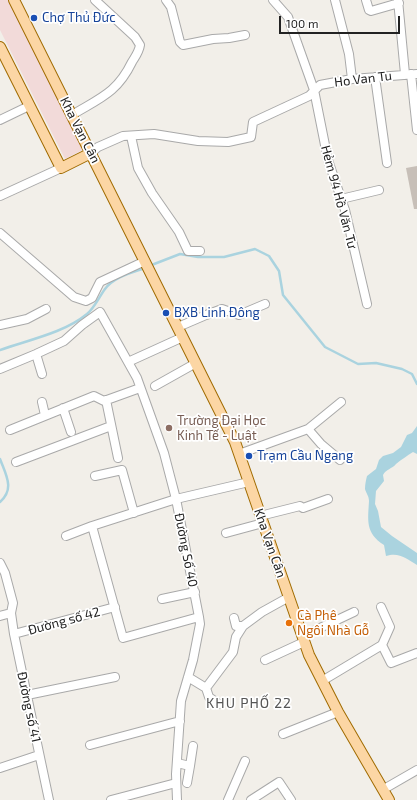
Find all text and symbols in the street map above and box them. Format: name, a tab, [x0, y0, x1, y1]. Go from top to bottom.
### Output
scale bar	[281, 8, 402, 34]
place label: Chợ Thủ Đức	[42, 10, 116, 26]
marker: Chợ Thủ Đức	[29, 13, 39, 23]
text: 100 m	[286, 16, 318, 30]
street label: Ho Van Tu	[333, 68, 393, 90]
street label: Kha Vạn Cân	[57, 94, 103, 166]
street label: Hẻm 94 Hồ Văn Tư	[318, 144, 360, 250]
place label: BXB Linh Đông	[174, 305, 260, 321]
marker: BXB Linh Đông	[161, 308, 171, 318]
place label: Trường Đại Học Kinh Tế - Luật	[177, 413, 266, 444]
marker: Trường Đại Học Kinh Tế - Luật	[164, 423, 174, 433]
place label: Trạm Cầu Ngang	[257, 448, 353, 464]
marker: Trạm Cầu Ngang	[244, 451, 254, 461]
street label: Kha Vạn Cân	[251, 506, 289, 580]
street label: Đường Số 40	[171, 512, 201, 588]
street label: Đường số 42	[26, 604, 102, 638]
place label: Cà Phê Ngôi Nhà Gỗ	[297, 608, 369, 639]
marker: Cà Phê Ngôi Nhà Gỗ	[284, 618, 294, 628]
street label: Đường số 41	[14, 670, 44, 744]
district label: KHU PHỐ 22	[206, 695, 292, 711]

